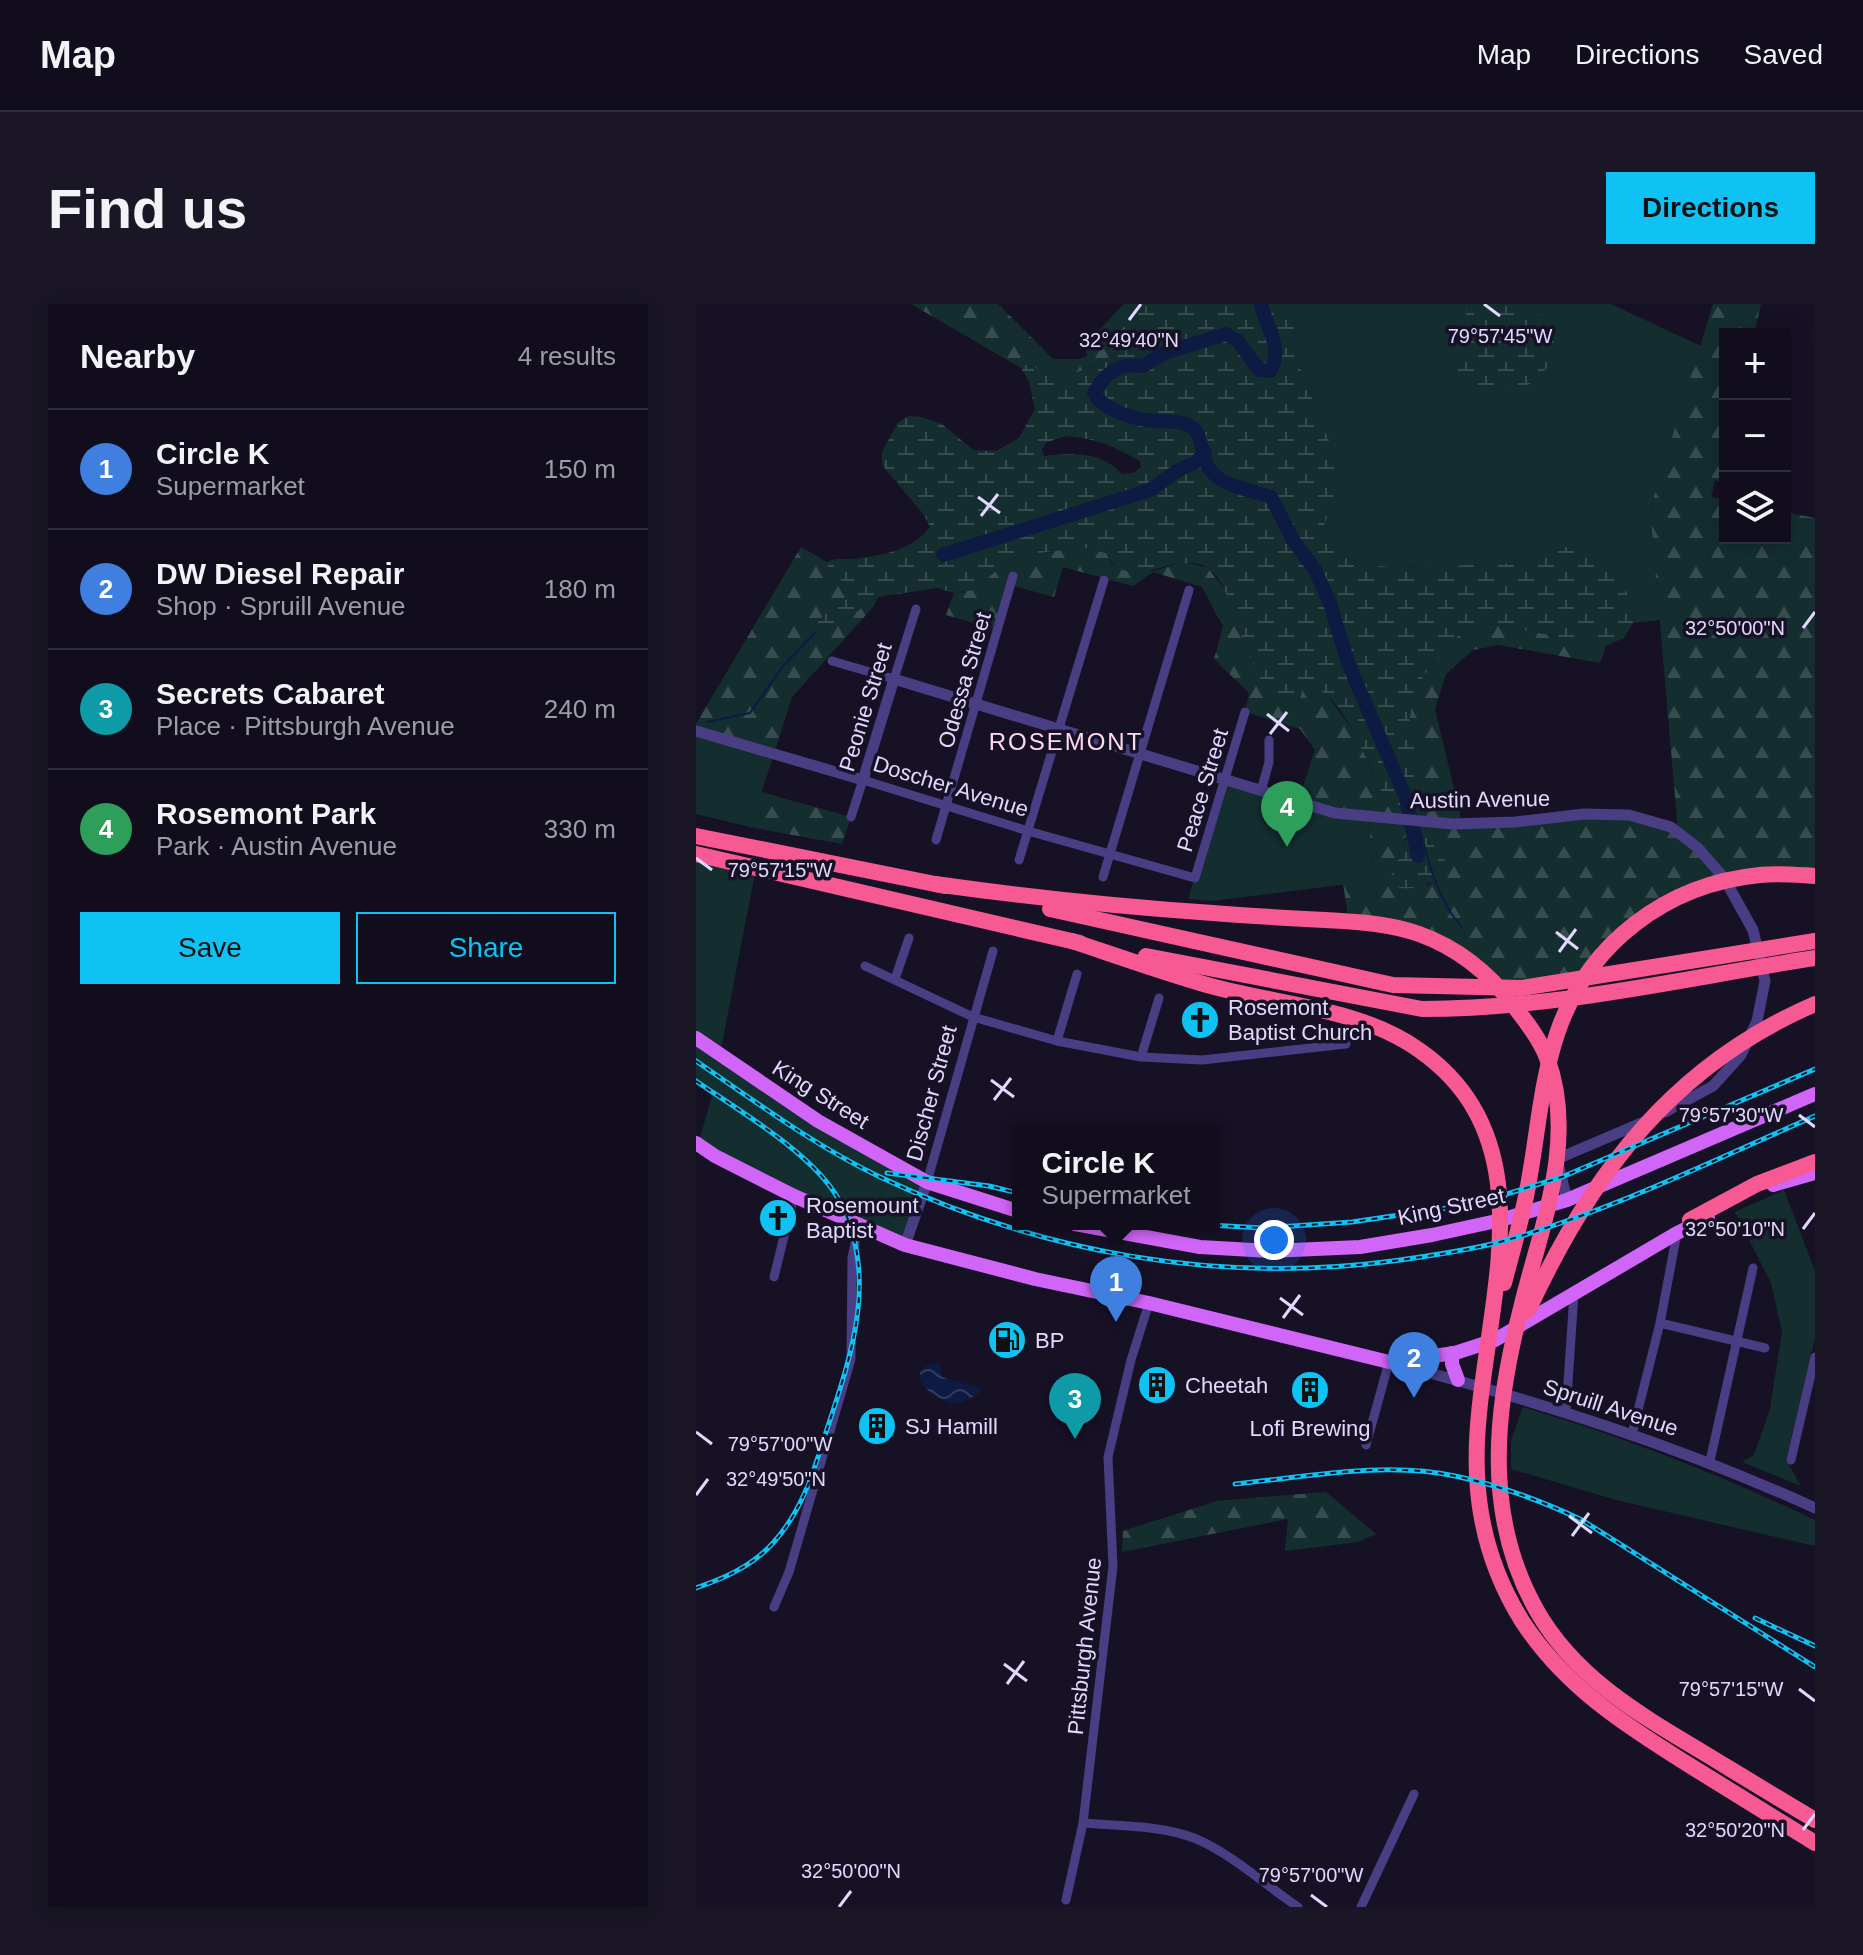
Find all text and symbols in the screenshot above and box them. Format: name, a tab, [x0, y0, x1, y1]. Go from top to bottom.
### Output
text: Map	[40, 34, 116, 76]
text: Map	[1477, 39, 1531, 70]
text: Directions	[1575, 39, 1700, 70]
text: Saved	[1744, 39, 1823, 70]
button: Directions	[1606, 172, 1815, 244]
text: Find us	[48, 177, 247, 240]
text: 79°57'45"W	[1448, 325, 1552, 347]
map controls	[1719, 328, 1791, 544]
button: +	[1719, 328, 1791, 400]
text: 32°49'40"N	[1079, 329, 1179, 351]
text: Nearby	[80, 337, 195, 375]
text: 4 results	[518, 341, 616, 371]
button: −	[1719, 400, 1791, 472]
text: Circle K	[156, 437, 269, 470]
text: 1	[99, 454, 113, 484]
text: 150 m	[544, 454, 616, 484]
text: Supermarket	[156, 471, 305, 501]
button: layers	[1719, 472, 1791, 544]
text: DW Diesel Repair	[156, 557, 404, 590]
text: 2	[99, 574, 113, 604]
text: 180 m	[544, 574, 616, 604]
text: Shop · Spruill Avenue	[156, 591, 406, 621]
street label: Odessa Street	[933, 609, 996, 751]
text: 32°50'00"N	[1685, 617, 1785, 639]
street label: Peonie Street	[834, 640, 897, 775]
text: Secrets Cabaret	[156, 677, 384, 710]
text: 3	[99, 694, 113, 724]
text: 240 m	[544, 694, 616, 724]
text: Place · Pittsburgh Avenue	[156, 711, 455, 741]
street label: Peace Street	[1172, 726, 1233, 855]
district label: ROSEMONT	[989, 728, 1143, 755]
street label: Doscher Avenue	[870, 751, 1032, 822]
pin: 4	[1261, 781, 1313, 847]
street label: Austin Avenue	[1410, 786, 1550, 813]
text: Rosemont Park	[156, 797, 376, 830]
text: 4	[99, 814, 113, 844]
text: 330 m	[544, 814, 616, 844]
text: Park · Austin Avenue	[156, 831, 397, 861]
text: 79°57'15"W	[728, 859, 832, 881]
button: Save	[80, 912, 340, 984]
button: Share	[356, 912, 616, 984]
place label: Rosemont Baptist Church	[1228, 995, 1372, 1045]
church icon: Rosemont Baptist Church	[1179, 999, 1221, 1041]
street label: Discher Street	[901, 1023, 962, 1164]
street label: King Street	[768, 1055, 874, 1134]
text: 79°57'30"W	[1679, 1104, 1783, 1126]
popup	[1012, 1126, 1220, 1230]
text: Circle K	[1042, 1146, 1155, 1179]
text: Supermarket	[1042, 1180, 1190, 1210]
street label: King Street	[1395, 1183, 1507, 1230]
place label: Rosemount Baptist	[806, 1193, 919, 1243]
church icon: Rosemount Baptist	[757, 1197, 799, 1239]
text: 32°50'10"N	[1685, 1218, 1785, 1240]
your location	[1254, 1220, 1294, 1260]
pin: 1	[1090, 1256, 1142, 1322]
fuel station icon: BP	[986, 1319, 1028, 1361]
place label: BP	[1035, 1328, 1064, 1353]
pin: 2	[1388, 1332, 1440, 1398]
building icon: Cheetah	[1136, 1364, 1178, 1406]
building icon: Lofi Brewing	[1289, 1369, 1331, 1411]
pin: 3	[1049, 1373, 1101, 1439]
place label: Cheetah	[1185, 1373, 1268, 1398]
street label: Spruill Avenue	[1540, 1374, 1681, 1441]
building icon: SJ Hamill	[856, 1405, 898, 1447]
place label: SJ Hamill	[905, 1414, 998, 1439]
place label: Lofi Brewing	[1249, 1416, 1371, 1441]
text: 79°57'00"W	[728, 1433, 832, 1455]
text: 32°49'50"N	[726, 1468, 826, 1490]
street label: Pittsburgh Avenue	[1063, 1556, 1106, 1736]
text: 79°57'15"W	[1679, 1678, 1783, 1700]
text: 32°50'20"N	[1685, 1819, 1785, 1841]
text: 32°50'00"N	[801, 1860, 901, 1882]
text: 79°57'00"W	[1259, 1864, 1363, 1886]

